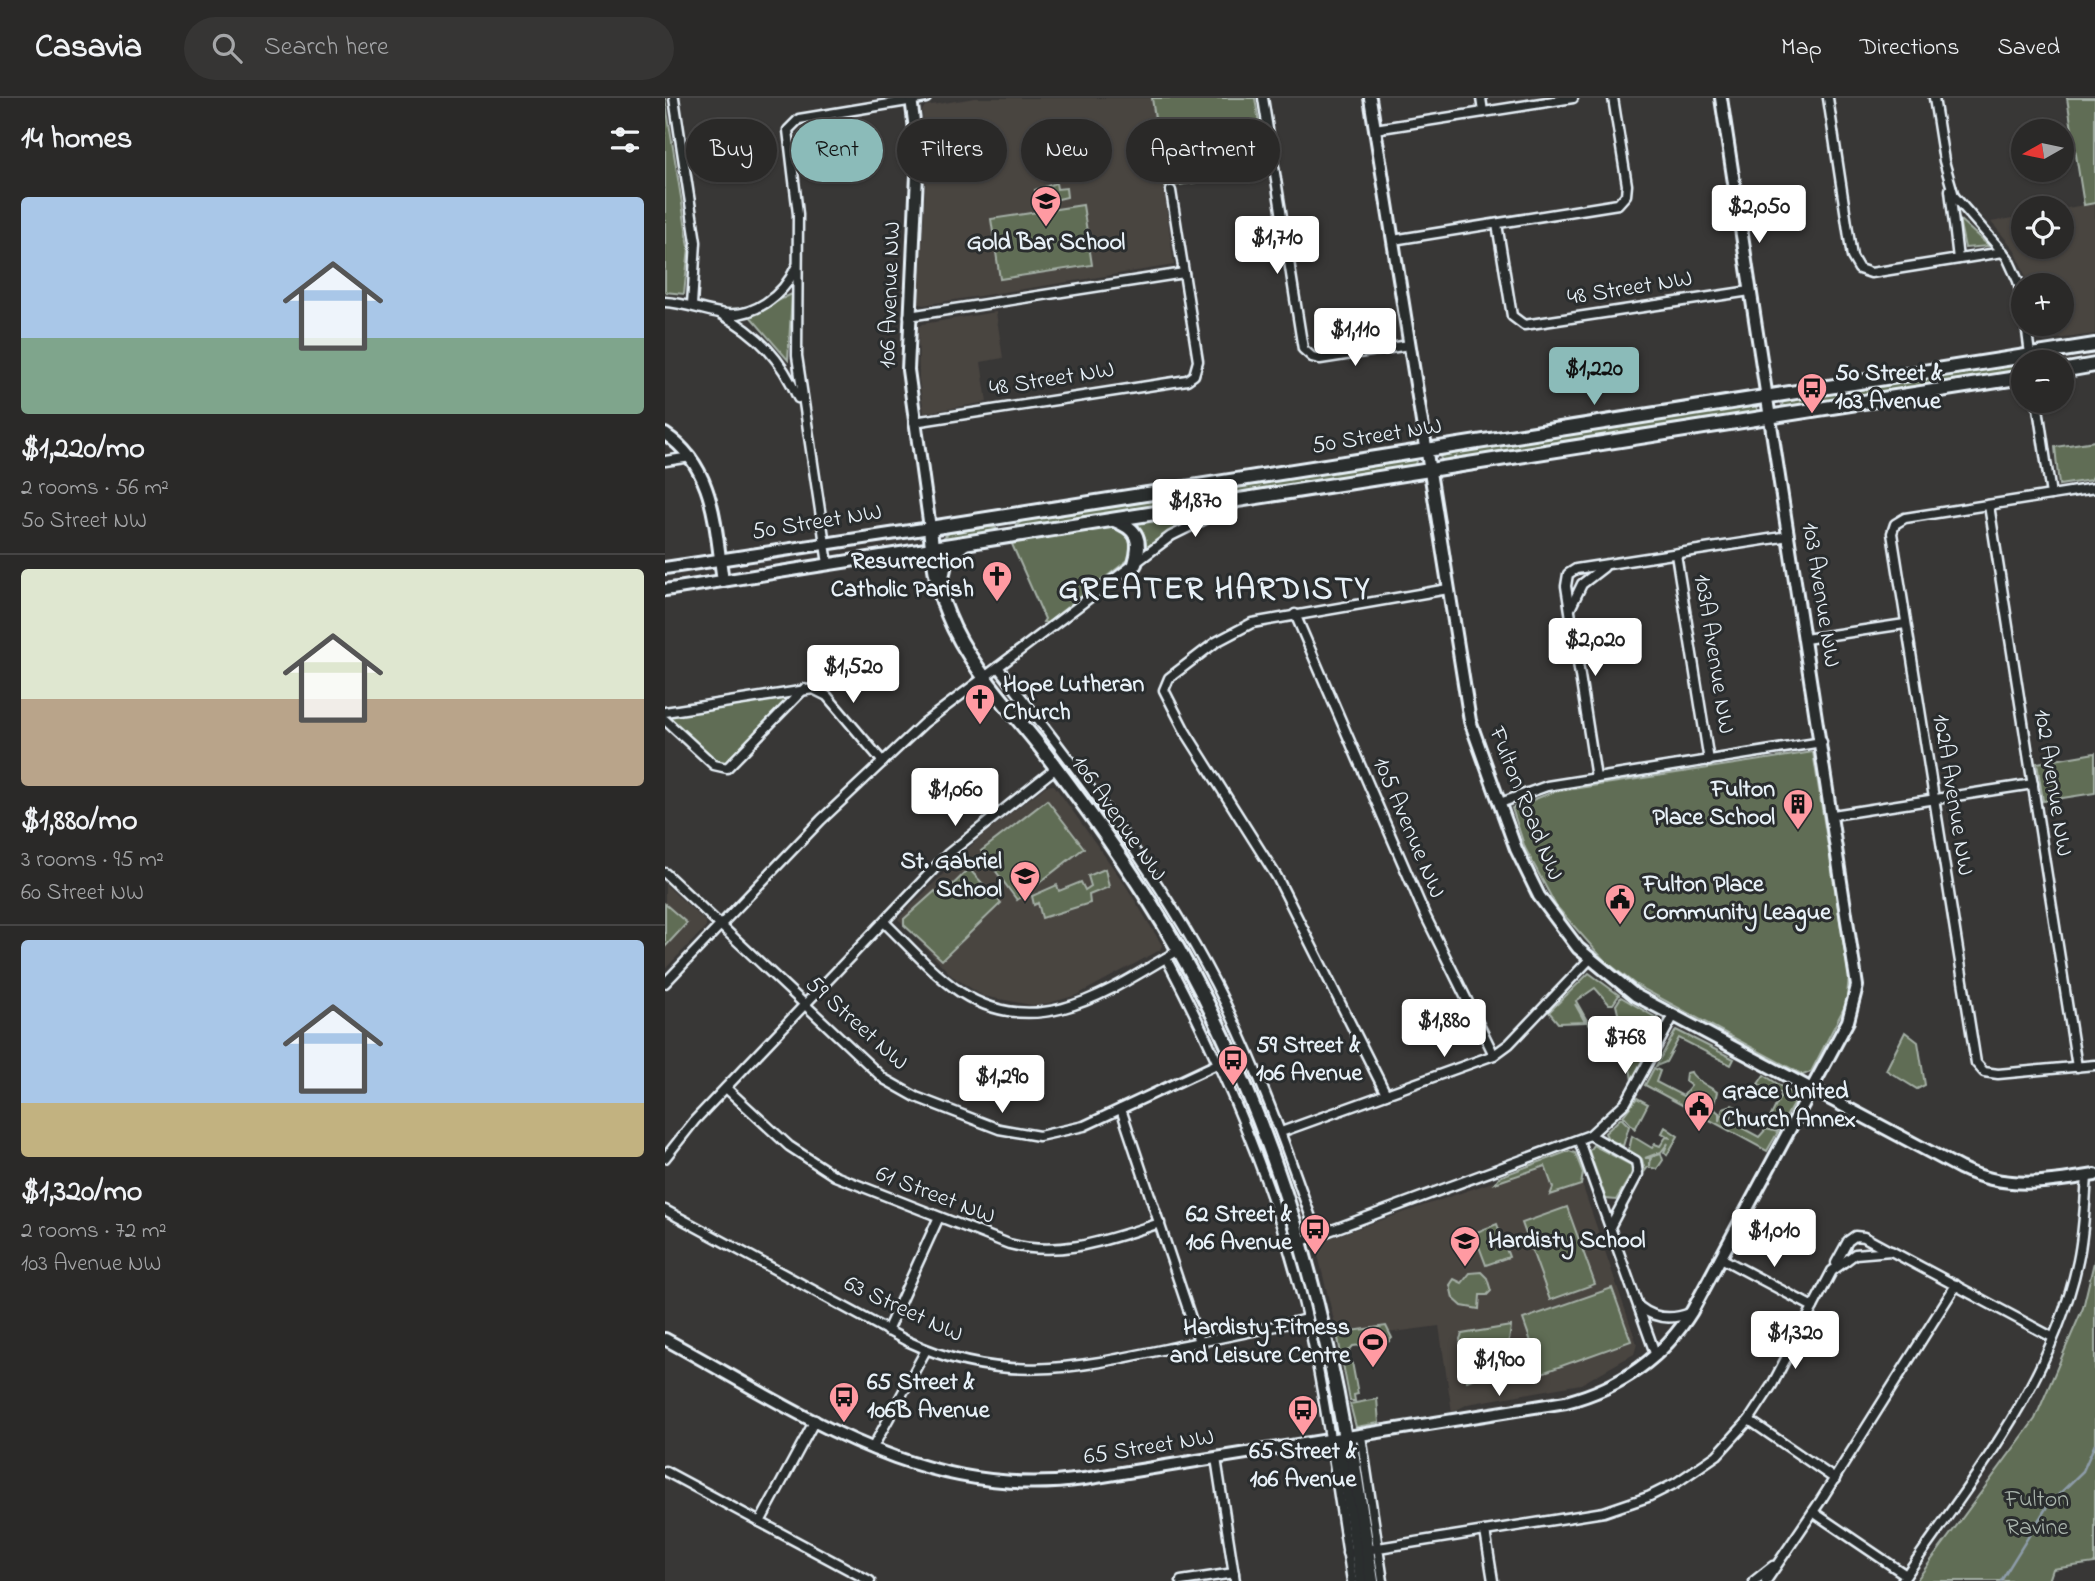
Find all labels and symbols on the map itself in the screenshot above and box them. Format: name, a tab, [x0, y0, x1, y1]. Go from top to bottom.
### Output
north arrow	[2011, 119, 2074, 182]
school or university icon: Gold Bar School	[1029, 184, 1063, 228]
pin: $2,050	[1702, 186, 1816, 245]
pin: $1,710	[1220, 216, 1334, 276]
street label: 106 Avenue NW	[871, 221, 911, 369]
place label: Gold Bar School	[967, 226, 1125, 261]
street label: 48 Street NW	[1565, 262, 1695, 316]
pin: $1,110	[1298, 308, 1412, 368]
pin: $1,220	[1537, 348, 1651, 407]
street label: 48 Street NW	[987, 353, 1117, 407]
place label: 50 Street & 103 Avenue	[1835, 357, 1943, 420]
bus stop icon: 50 Street & 103 Avenue	[1795, 371, 1829, 415]
street label: 50 Street NW	[1309, 409, 1445, 465]
pin: $1,870	[1138, 480, 1252, 539]
street label: 50 Street NW	[749, 495, 885, 551]
street label: 103 Avenue NW	[1791, 520, 1849, 670]
place label: Resurrection Catholic Parish	[831, 545, 974, 608]
church icon: Resurrection Catholic Parish	[980, 559, 1014, 603]
district label: GREATER HARDISTY	[1059, 567, 1371, 614]
street label: 103A Avenue NW	[1683, 572, 1743, 736]
pin: $2,020	[1538, 618, 1652, 678]
pin: $1,520	[796, 646, 910, 705]
place label: Hope Lutheran Church	[1003, 668, 1144, 731]
church icon: Hope Lutheran Church	[963, 682, 997, 726]
street label: 102 Avenue NW	[2023, 707, 2081, 859]
street label: 102A Avenue NW	[1922, 712, 1982, 878]
street label: Fulton Road NW	[1478, 721, 1572, 886]
street label: 106 Avenue NW	[1061, 749, 1175, 889]
street label: 105 Avenue NW	[1363, 752, 1453, 904]
pin: $1,060	[898, 768, 1012, 828]
place label: Fulton Place School	[1652, 773, 1775, 836]
building icon: Fulton Place School	[1781, 787, 1815, 831]
place label: St. Gabriel School	[900, 845, 1002, 908]
school or university icon: St. Gabriel School	[1008, 859, 1042, 903]
place label: Fulton Place Community League	[1642, 868, 1832, 932]
public building icon: Fulton Place Community League	[1603, 882, 1637, 926]
street label: 59 Street NW	[797, 968, 915, 1080]
pin: $1,880	[1387, 1000, 1501, 1059]
pin: $768	[1584, 1016, 1666, 1076]
place label: 59 Street & 106 Avenue	[1256, 1029, 1364, 1092]
bus stop icon: 59 Street & 106 Avenue	[1216, 1043, 1250, 1087]
pin: $1,290	[945, 1056, 1059, 1115]
place label: Grace United Church Annex	[1722, 1075, 1856, 1138]
public building icon: Grace United Church Annex	[1682, 1089, 1716, 1133]
street label: 61 Street NW	[870, 1157, 1000, 1235]
place label: 62 Street & 106 Avenue	[1186, 1198, 1293, 1261]
pin: $1,010	[1717, 1210, 1831, 1269]
bus stop icon: 62 Street & 106 Avenue	[1298, 1212, 1332, 1256]
school or university icon: Hardisty School	[1448, 1224, 1482, 1268]
place label: Hardisty School	[1488, 1224, 1646, 1260]
street label: 63 Street NW	[838, 1267, 968, 1353]
place label: Hardisty Fitness and Leisure Centre	[1170, 1311, 1351, 1374]
pin: $1,320	[1738, 1312, 1852, 1371]
sports icon: Hardisty Fitness and Leisure Centre	[1356, 1325, 1390, 1369]
pin: $1,900	[1442, 1338, 1556, 1398]
place label: 65 Street & 106B Avenue	[867, 1366, 991, 1429]
bus stop icon: 65 Street & 106B Avenue	[827, 1380, 861, 1424]
bus stop icon: 65 Street & 106 Avenue	[1286, 1393, 1320, 1437]
street label: 65 Street NW	[1081, 1420, 1217, 1476]
place label: 65 Street & 106 Avenue	[1249, 1435, 1357, 1498]
park label: Fulton Ravine	[2004, 1483, 2069, 1546]

